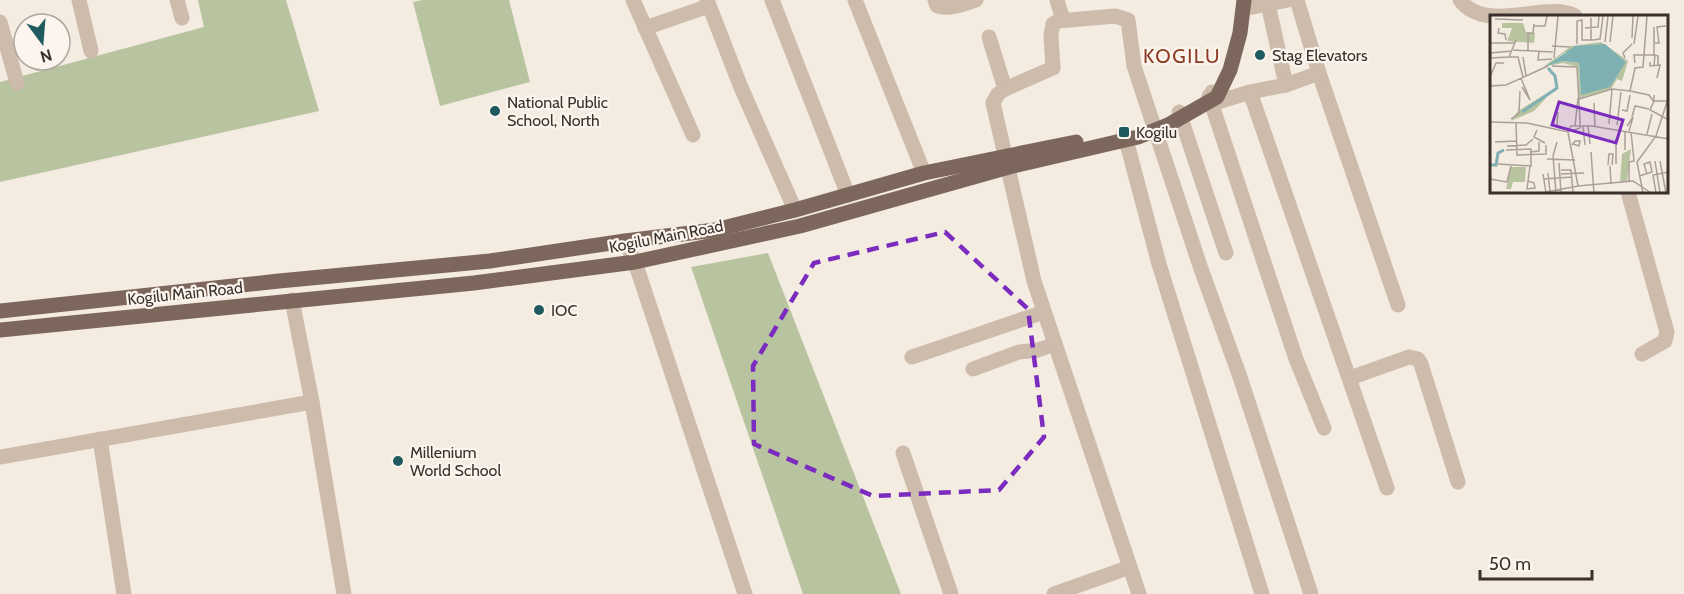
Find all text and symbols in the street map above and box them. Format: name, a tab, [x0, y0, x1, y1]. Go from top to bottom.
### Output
north arrow	[12, 12, 72, 72]
inset map	[1490, 15, 1669, 194]
district label: KOGILU	[1143, 44, 1221, 68]
text: N	[38, 45, 54, 67]
place label: Stag Elevators	[1272, 46, 1368, 65]
marker: Stag Elevators	[1253, 48, 1267, 62]
place label: National Public School, North	[507, 93, 608, 130]
marker: National Public School, North	[488, 104, 502, 118]
place label: Kogilu	[1136, 123, 1177, 142]
marker: Kogilu	[1117, 125, 1131, 139]
street label: Kogilu Main Road	[607, 216, 725, 257]
street label: Kogilu Main Road	[126, 278, 244, 309]
place label: IOC	[551, 301, 577, 320]
marker: IOC	[532, 303, 546, 317]
place label: Millenium World School	[410, 443, 501, 480]
marker: Millenium World School	[391, 454, 405, 468]
scale bar	[1480, 543, 1592, 581]
text: 50 m	[1489, 553, 1531, 575]

